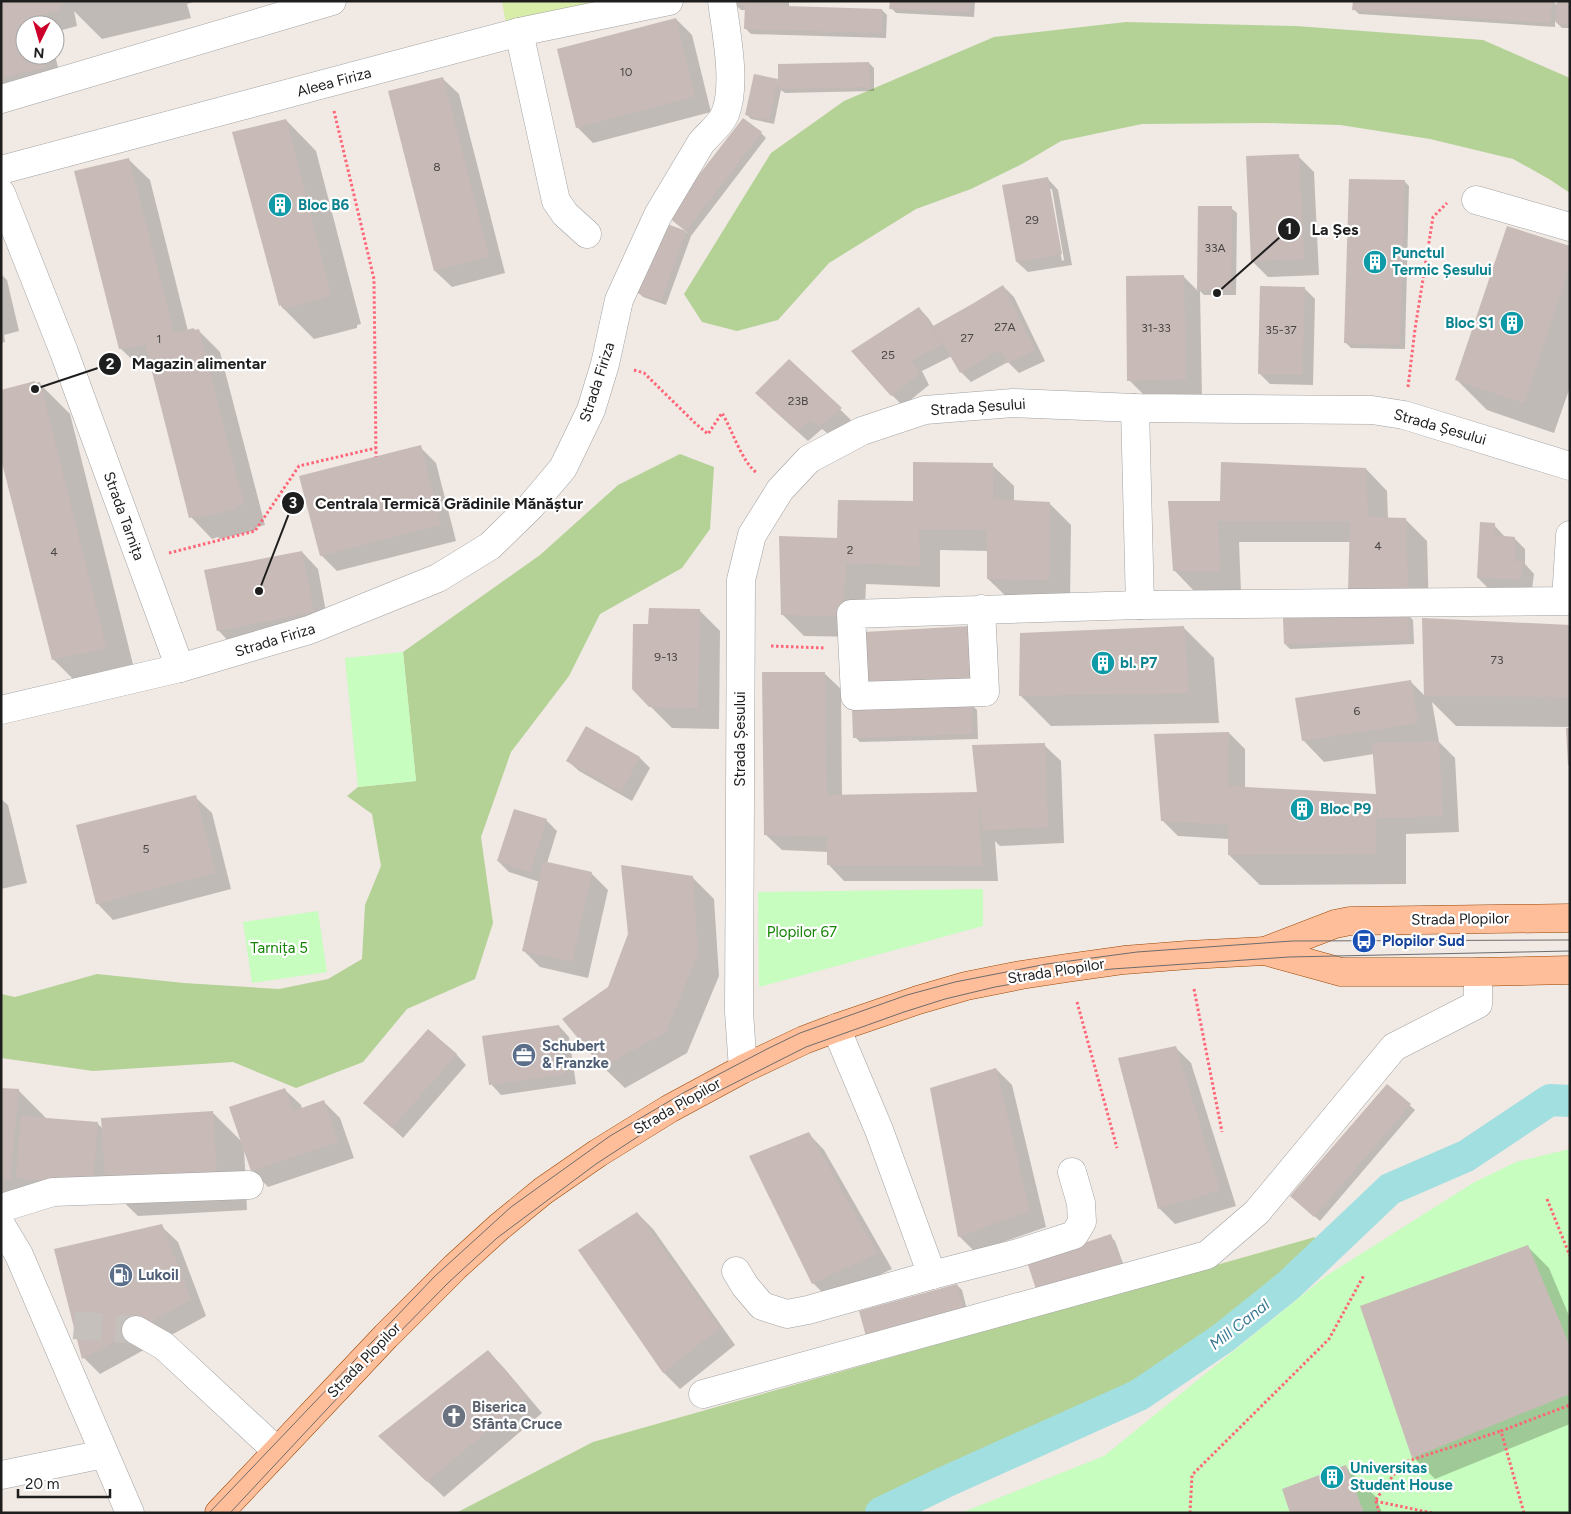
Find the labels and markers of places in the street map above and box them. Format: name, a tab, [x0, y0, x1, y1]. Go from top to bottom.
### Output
building icon: Bloc B6	[267, 192, 293, 218]
place label: Bloc B6	[298, 196, 350, 214]
callout: La Șes	[1276, 214, 1368, 245]
place label: Punctul Termic Șesului	[1392, 244, 1492, 279]
building icon: Punctul Termic Șesului	[1362, 249, 1388, 275]
building icon: Bloc S1	[1499, 310, 1525, 336]
place label: Bloc S1	[1445, 314, 1494, 332]
callout: Magazin alimentar	[97, 348, 277, 379]
callout: Centrala Termică Grădinile Mănăștur	[280, 487, 593, 518]
building icon: bl. P7	[1090, 650, 1116, 676]
place label: bl. P7	[1120, 654, 1157, 672]
building icon: Bloc P9	[1289, 796, 1315, 822]
place label: Bloc P9	[1320, 800, 1371, 818]
bus stop icon: Plopilor Sud	[1351, 928, 1377, 954]
place label: Plopilor Sud	[1382, 932, 1465, 950]
place label: Schubert & Franzke	[542, 1037, 609, 1072]
office icon: Schubert & Franzke	[511, 1042, 537, 1068]
fuel station icon: Lukoil	[108, 1262, 134, 1288]
place label: Lukoil	[138, 1266, 179, 1284]
place label: Biserica Sfânta Cruce	[472, 1398, 563, 1433]
church icon: Biserica Sfânta Cruce	[441, 1403, 467, 1429]
place label: Universitas Student House	[1350, 1459, 1453, 1494]
building icon: Universitas Student House	[1319, 1464, 1345, 1490]

